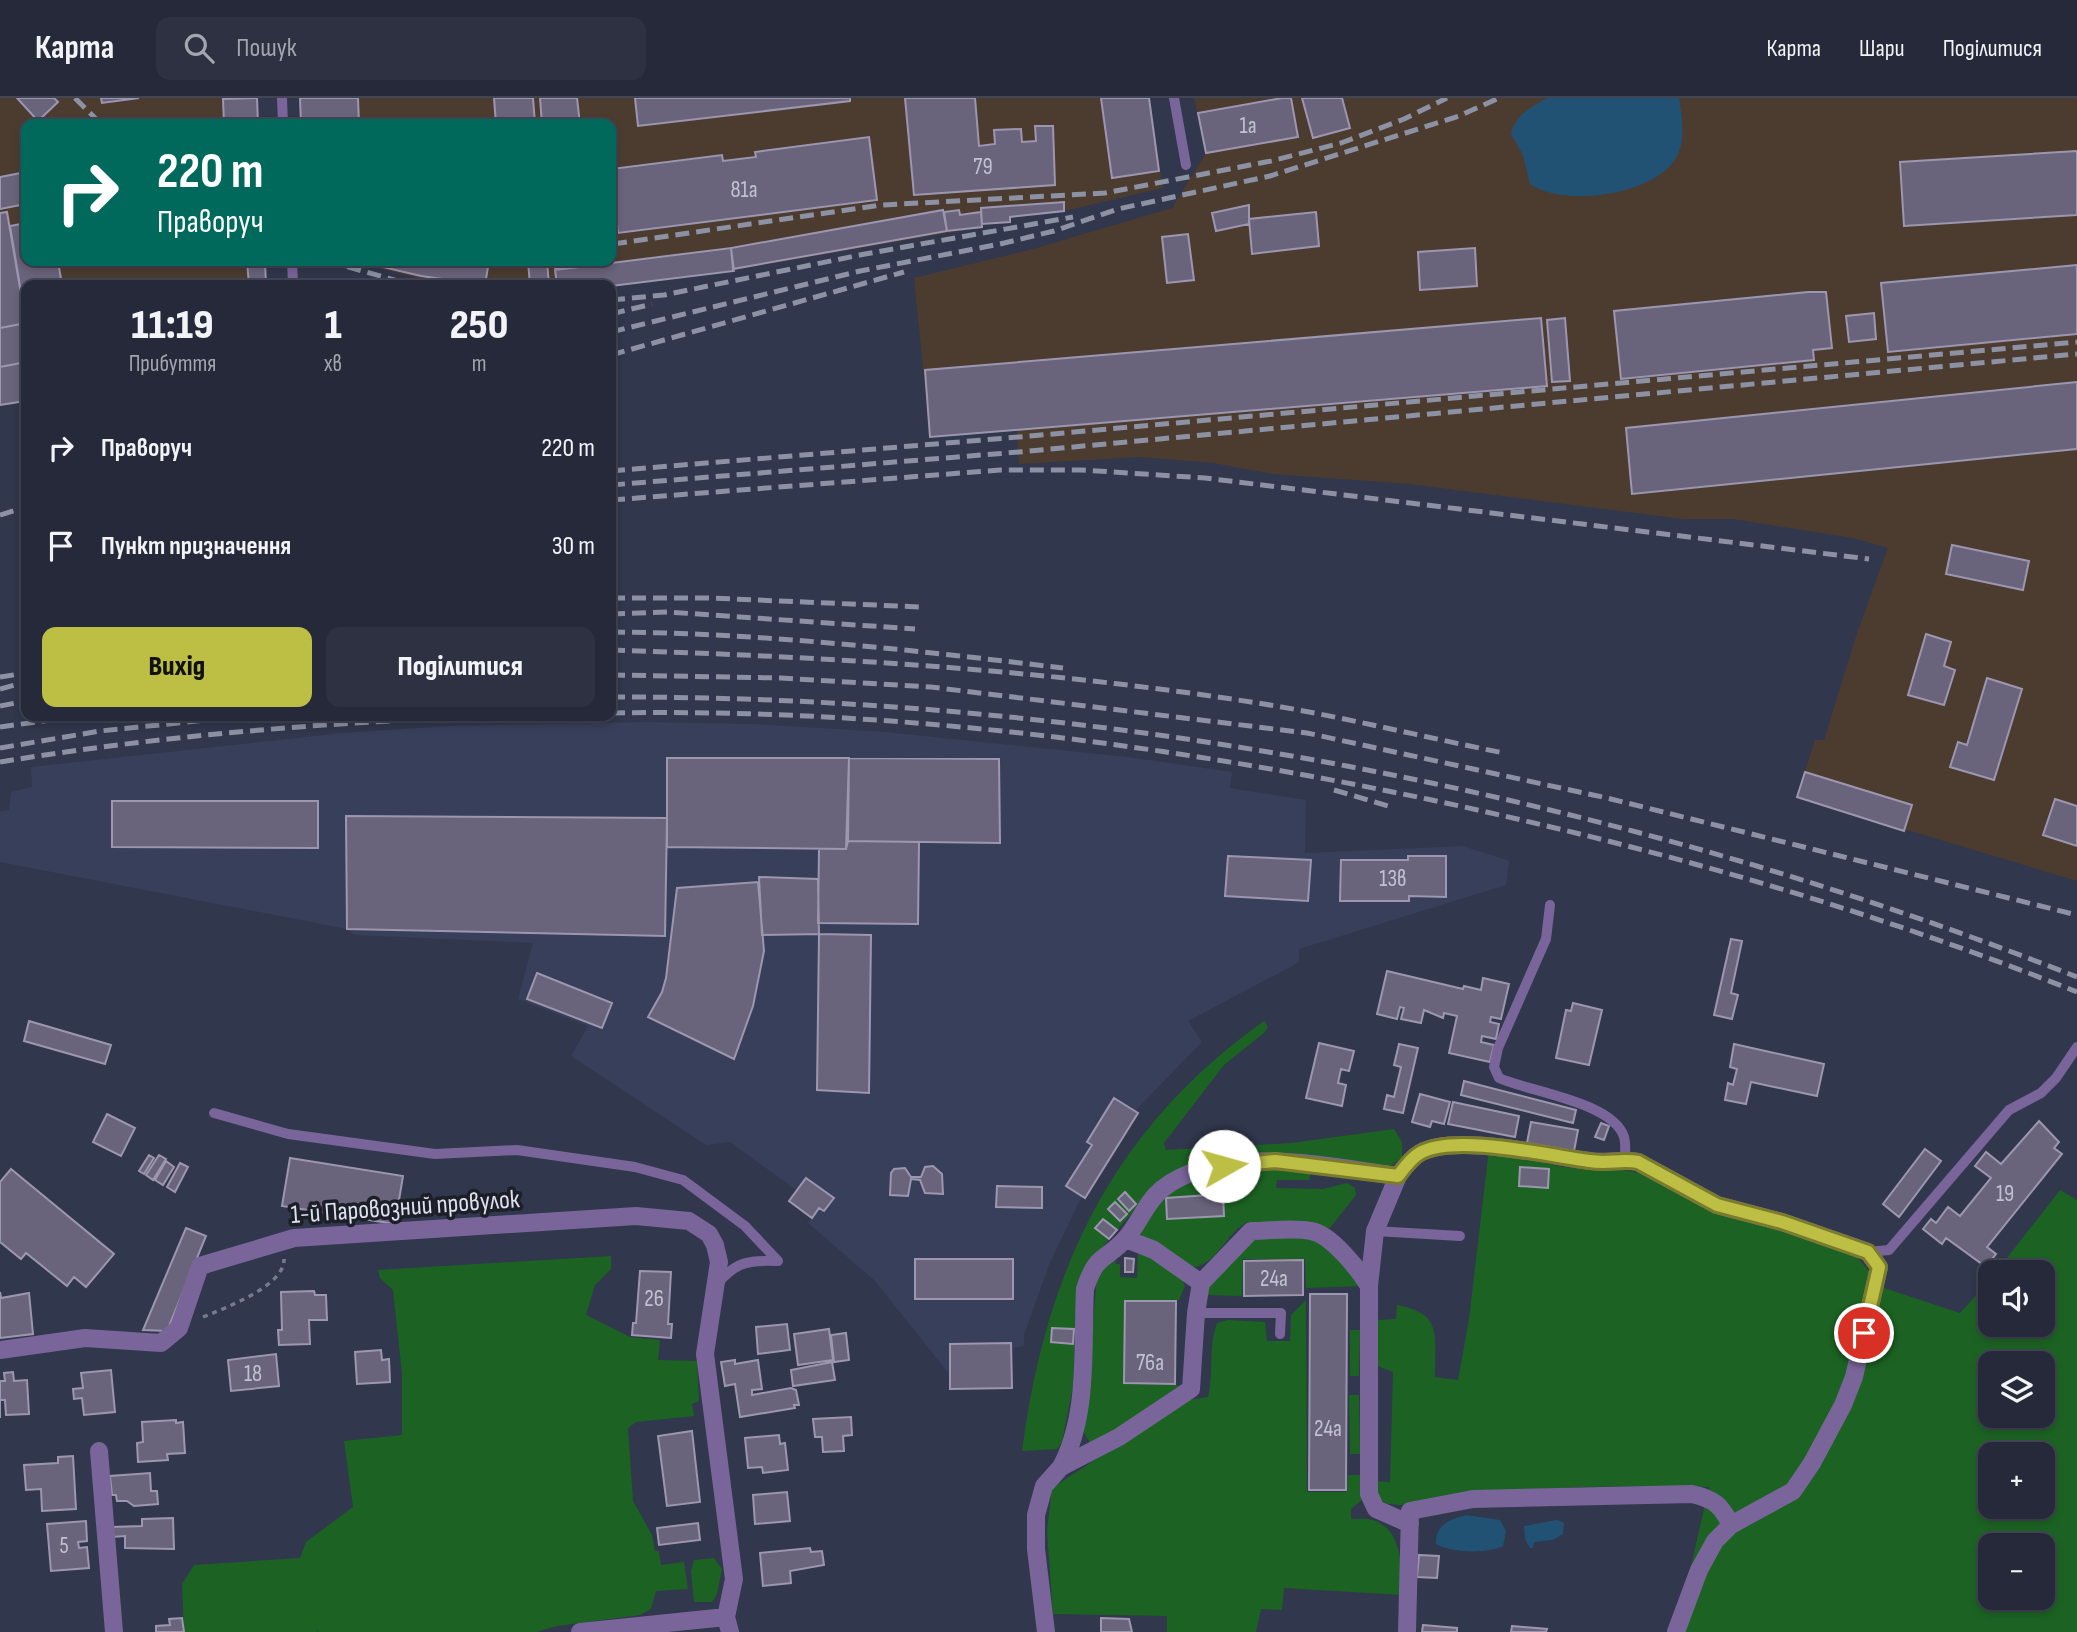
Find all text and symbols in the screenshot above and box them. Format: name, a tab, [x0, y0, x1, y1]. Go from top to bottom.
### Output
search box	[156, 17, 646, 80]
text: Карта	[35, 28, 114, 68]
icon: search	[180, 29, 218, 67]
text: Пошук	[236, 33, 297, 64]
text: Карта	[1766, 34, 1821, 63]
text: Шари	[1859, 34, 1905, 63]
text: Поділитися	[1943, 34, 2042, 63]
house number: 1а	[1239, 112, 1257, 140]
text: 220 m	[157, 143, 263, 202]
icon: right	[42, 147, 133, 238]
house number: 79	[973, 153, 993, 181]
house number: 81а	[730, 176, 758, 204]
text: Праворуч	[157, 203, 264, 242]
text: 11:19	[131, 300, 214, 351]
text: 1	[324, 300, 342, 351]
text: 250	[450, 300, 508, 351]
text: Прибуття	[129, 350, 216, 378]
text: хв	[324, 350, 342, 378]
text: m	[472, 350, 486, 378]
icon: right	[42, 429, 80, 467]
text: Праворуч	[101, 433, 192, 464]
text: 220 m	[541, 433, 595, 464]
icon: arrive	[42, 527, 80, 565]
text: Пункт призначення	[101, 531, 291, 562]
text: 30 m	[552, 531, 595, 562]
button: Вихід	[42, 627, 312, 707]
button: Поділитися	[326, 627, 595, 707]
house number: 13в	[1379, 865, 1407, 893]
position arrow	[1187, 1129, 1261, 1203]
house number: 19	[1996, 1180, 2014, 1208]
street label: 1-й Паровозний провулок	[290, 1184, 521, 1231]
map controls	[1978, 1260, 2055, 1610]
button: sound	[1978, 1260, 2055, 1337]
house number: 24а	[1260, 1265, 1288, 1293]
house number: 26	[644, 1285, 664, 1313]
pin	[1834, 1303, 1894, 1363]
icon: arrive	[1845, 1314, 1883, 1352]
house number: 76а	[1136, 1349, 1164, 1377]
button: layers	[1978, 1351, 2055, 1428]
house number: 18	[244, 1360, 262, 1388]
house number: 24а	[1314, 1415, 1342, 1443]
button: +	[1978, 1442, 2055, 1519]
house number: 5	[59, 1532, 69, 1560]
button: −	[1978, 1533, 2055, 1610]

